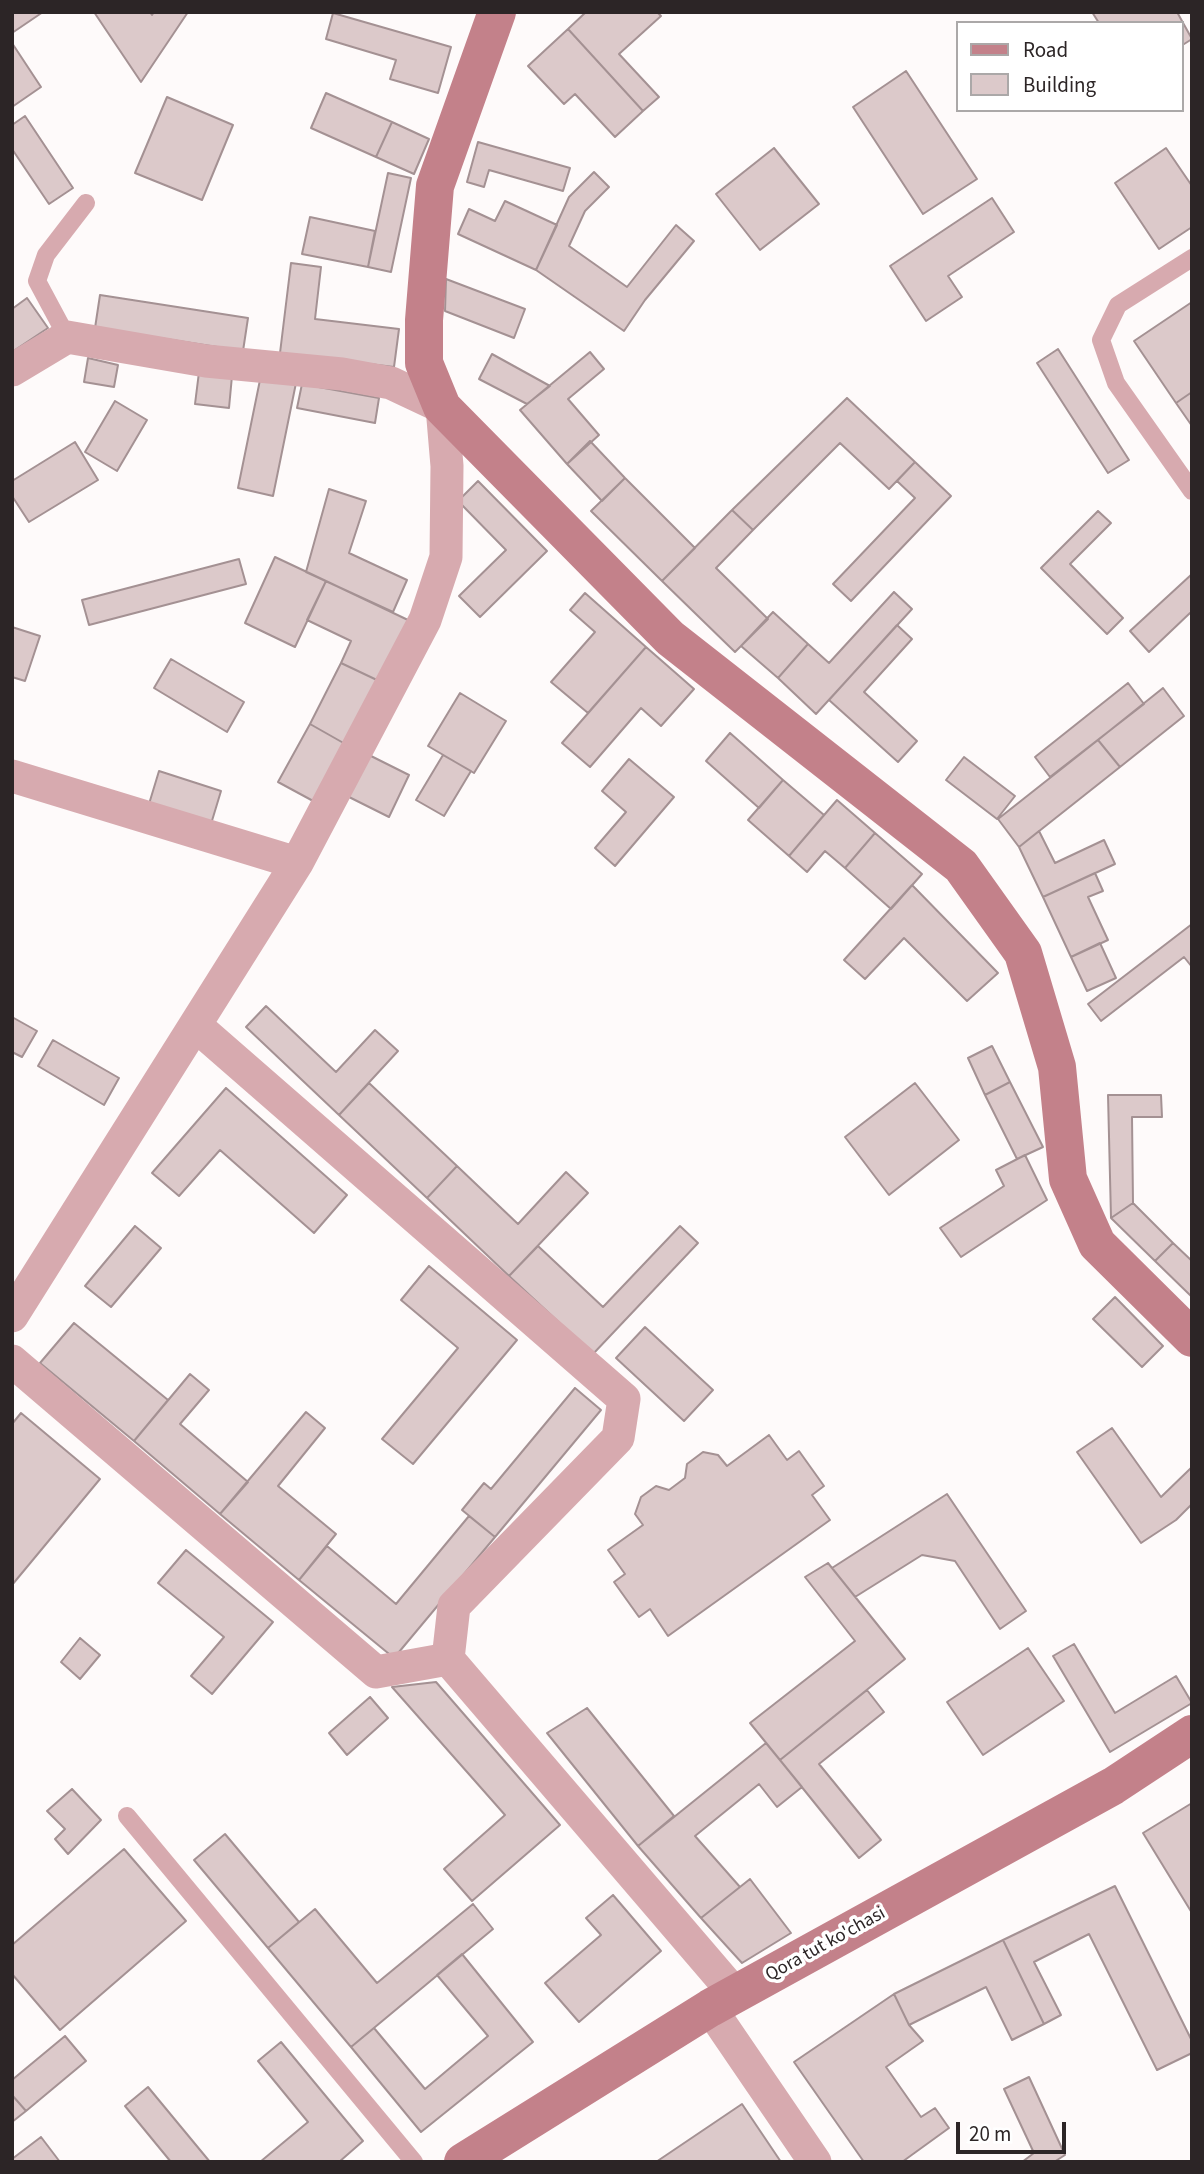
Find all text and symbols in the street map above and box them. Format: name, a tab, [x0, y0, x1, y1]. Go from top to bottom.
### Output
legend	[956, 21, 1183, 112]
text: Road	[1023, 35, 1068, 65]
text: Building	[1023, 70, 1096, 100]
street label: Qora tut ko'chasi	[762, 1903, 890, 1987]
scale bar	[959, 2108, 1069, 2152]
text: 20 m	[969, 2119, 1011, 2149]

